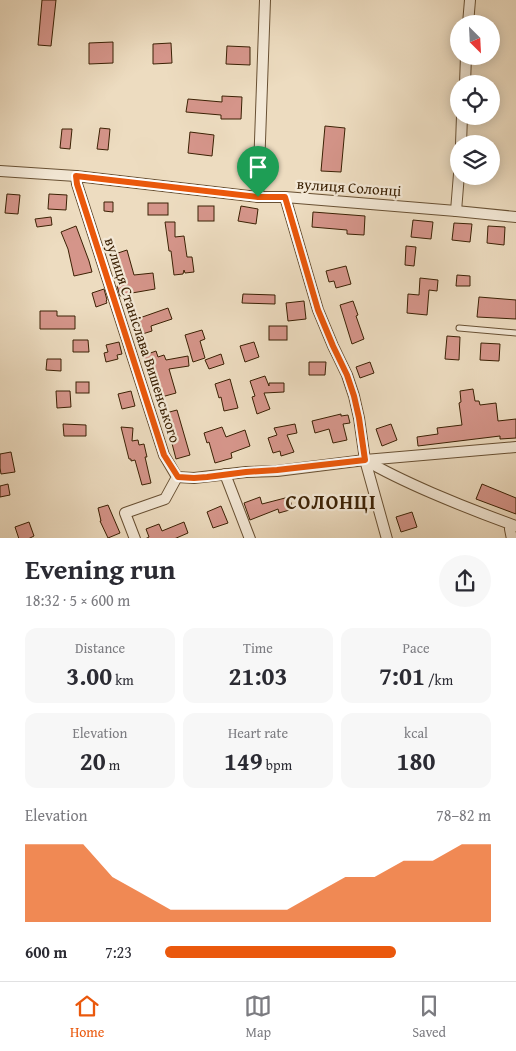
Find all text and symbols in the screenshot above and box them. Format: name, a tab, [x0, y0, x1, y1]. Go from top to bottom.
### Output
north arrow	[450, 15, 500, 65]
map controls	[450, 15, 500, 185]
button: locate	[450, 75, 500, 125]
button: layers	[450, 135, 500, 185]
pin	[237, 146, 279, 197]
icon: arrive	[244, 153, 272, 181]
street label: вулиця Солонці	[296, 173, 402, 201]
street label: вулиця Станіслава Вишенського	[100, 235, 186, 446]
district label: СОЛОНЦІ	[285, 487, 377, 516]
text: Evening run	[25, 548, 176, 589]
button: share	[439, 555, 491, 607]
text: 18:32 · 5 × 600 m	[25, 588, 130, 612]
text: Distance	[75, 638, 125, 658]
text: Time	[243, 638, 273, 658]
text: Pace	[403, 638, 429, 658]
text: 3.00	[66, 658, 112, 694]
text: 21:03	[229, 658, 287, 694]
text: 7:01	[379, 658, 425, 694]
text: km	[112, 670, 134, 690]
text: /km	[425, 670, 453, 690]
text: Elevation	[73, 723, 127, 743]
text: Heart rate	[228, 723, 288, 743]
text: kcal	[404, 723, 428, 743]
text: 20	[80, 743, 106, 779]
text: 149	[224, 743, 263, 779]
text: 180	[397, 743, 435, 779]
text: m	[106, 755, 120, 775]
text: bpm	[263, 755, 292, 775]
text: Elevation	[25, 803, 88, 827]
text: 78–82 m	[436, 803, 491, 827]
text: 600 m	[25, 940, 67, 964]
text: 7:23	[105, 940, 132, 964]
tab: Home	[70, 992, 104, 1042]
tab: Map	[244, 992, 272, 1042]
tab: Saved	[412, 992, 446, 1042]

